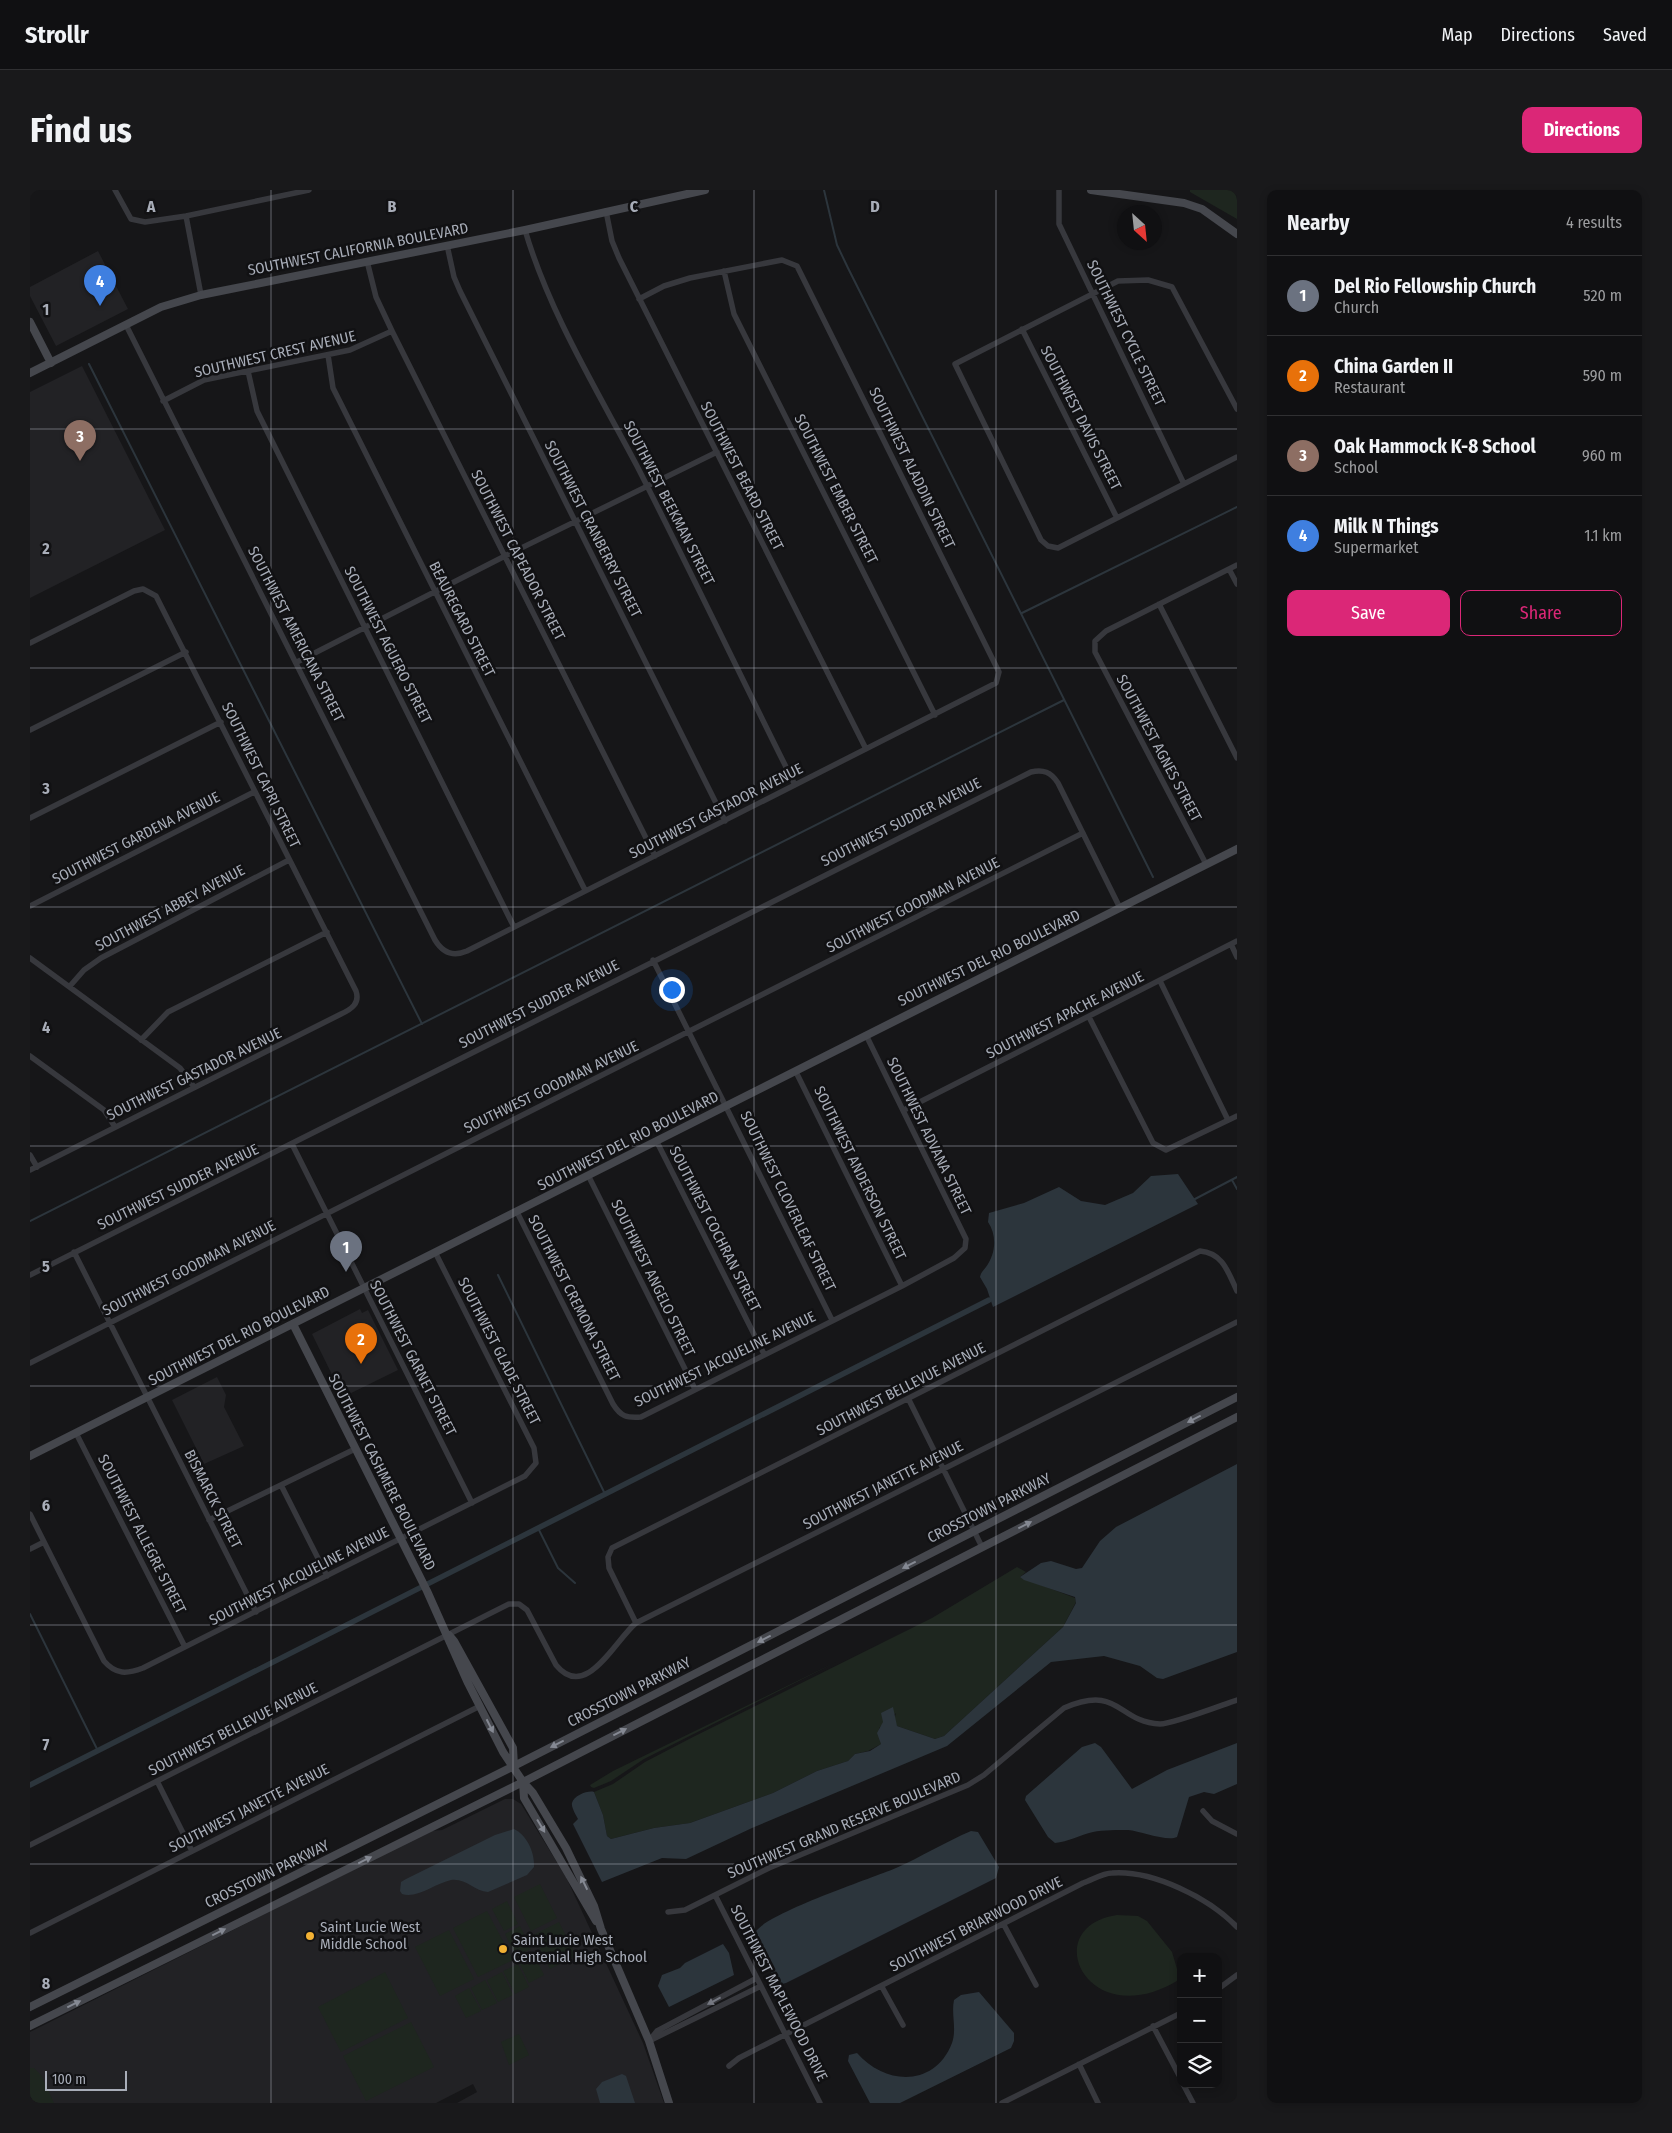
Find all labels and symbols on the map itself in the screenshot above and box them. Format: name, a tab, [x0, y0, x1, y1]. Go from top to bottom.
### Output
text: A	[146, 197, 156, 216]
text: B	[388, 197, 397, 216]
text: C	[630, 197, 639, 216]
text: D	[870, 197, 880, 216]
north arrow	[1117, 205, 1162, 250]
street label: SOUTHWEST CALIFORNIA BOULEVARD	[246, 219, 470, 279]
street label: SOUTHWEST CYCLE STREET	[1083, 257, 1169, 409]
pin: 4	[84, 265, 116, 306]
text: 1	[43, 300, 49, 319]
street label: SOUTHWEST CREST AVENUE	[193, 327, 357, 381]
street label: SOUTHWEST DAVIS STREET	[1037, 343, 1125, 493]
street label: SOUTHWEST ALADDIN STREET	[865, 384, 959, 552]
street label: SOUTHWEST BEARD STREET	[697, 399, 787, 553]
street label: SOUTHWEST EMBER STREET	[790, 411, 882, 567]
street label: SOUTHWEST BEEKMAN STREET	[620, 418, 718, 588]
pin: 3	[64, 420, 96, 461]
street label: SOUTHWEST CRANBERRY STREET	[541, 438, 645, 620]
street label: SOUTHWEST CAPEADOR STREET	[467, 467, 569, 643]
text: 2	[41, 539, 50, 558]
street label: SOUTHWEST AMERICANA STREET	[244, 543, 348, 725]
street label: BEAUREGARD STREET	[425, 558, 499, 680]
street label: SOUTHWEST AGUERO STREET	[341, 563, 436, 727]
street label: SOUTHWEST AGNES STREET	[1113, 671, 1205, 825]
street label: SOUTHWEST CAPRI STREET	[218, 699, 304, 851]
street label: SOUTHWEST GASTADOR AVENUE	[626, 759, 806, 863]
street label: SOUTHWEST SUDDER AVENUE	[818, 774, 984, 870]
text: 3	[41, 779, 50, 798]
street label: SOUTHWEST GARDENA AVENUE	[49, 788, 223, 888]
street label: SOUTHWEST GOODMAN AVENUE	[823, 853, 1003, 957]
street label: SOUTHWEST ABBEY AVENUE	[92, 861, 248, 955]
street label: SOUTHWEST DEL RIO BOULEVARD	[895, 906, 1083, 1010]
street label: SOUTHWEST SUDDER AVENUE	[456, 956, 622, 1052]
street label: SOUTHWEST APACHE AVENUE	[983, 967, 1147, 1063]
your location	[659, 977, 685, 1003]
text: 4	[42, 1018, 50, 1037]
street label: SOUTHWEST GASTADOR AVENUE	[104, 1024, 284, 1124]
street label: SOUTHWEST GOODMAN AVENUE	[461, 1037, 641, 1137]
street label: SOUTHWEST ADVANA STREET	[883, 1054, 975, 1218]
street label: SOUTHWEST ANDERSON STREET	[810, 1083, 910, 1263]
street label: SOUTHWEST DEL RIO BOULEVARD	[534, 1087, 722, 1195]
street label: SOUTHWEST CLOVERLEAF STREET	[736, 1108, 840, 1294]
street label: SOUTHWEST SUDDER AVENUE	[94, 1140, 262, 1234]
street label: SOUTHWEST COCHRAN STREET	[665, 1143, 765, 1315]
street label: SOUTHWEST ANGELO STREET	[607, 1197, 699, 1359]
street label: SOUTHWEST CREMONA STREET	[524, 1212, 624, 1384]
street label: SOUTHWEST GOODMAN AVENUE	[99, 1216, 279, 1320]
pin: 1	[330, 1231, 362, 1272]
text: 5	[42, 1257, 50, 1276]
street label: SOUTHWEST GLADE STREET	[454, 1274, 544, 1428]
street label: SOUTHWEST GARNET STREET	[366, 1277, 460, 1439]
street label: SOUTHWEST DEL RIO BOULEVARD	[145, 1282, 333, 1390]
street label: SOUTHWEST JACQUELINE AVENUE	[631, 1307, 819, 1411]
pin: 2	[345, 1323, 377, 1364]
street label: SOUTHWEST BELLEVUE AVENUE	[813, 1338, 989, 1440]
street label: SOUTHWEST CASHMERE BOULEVARD	[324, 1371, 440, 1573]
one-way arrow	[1186, 1415, 1201, 1423]
street label: SOUTHWEST JANETTE AVENUE	[800, 1437, 966, 1533]
street label: BISMARCK STREET	[180, 1447, 246, 1551]
street label: SOUTHWEST ALLEGRE STREET	[94, 1451, 190, 1617]
street label: CROSSTOWN PARKWAY	[924, 1469, 1054, 1547]
text: 6	[42, 1496, 50, 1515]
one-way arrow	[1018, 1521, 1032, 1529]
street label: SOUTHWEST JACQUELINE AVENUE	[206, 1523, 392, 1629]
one-way arrow	[901, 1561, 916, 1569]
one-way arrow	[757, 1635, 771, 1643]
street label: CROSSTOWN PARKWAY	[564, 1653, 694, 1731]
street label: SOUTHWEST BELLEVUE AVENUE	[145, 1678, 321, 1780]
one-way arrow	[486, 1718, 494, 1733]
one-way arrow	[612, 1728, 627, 1736]
text: 7	[43, 1735, 50, 1754]
one-way arrow	[550, 1740, 564, 1748]
street label: SOUTHWEST JANETTE AVENUE	[166, 1760, 332, 1856]
street label: SOUTHWEST GRAND RESERVE BOULEVARD	[725, 1768, 963, 1882]
one-way arrow	[536, 1819, 545, 1832]
street label: CROSSTOWN PARKWAY	[202, 1836, 333, 1912]
one-way arrow	[358, 1856, 372, 1864]
street label: SOUTHWEST BRIARWOOD DRIVE	[887, 1872, 1065, 1976]
one-way arrow	[580, 1876, 588, 1890]
street label: SOUTHWEST MAPLEWOOD DRIVE	[727, 1902, 831, 2084]
place label: Saint Lucie West Middle School	[320, 1918, 420, 1953]
one-way arrow	[212, 1928, 226, 1936]
marker: Saint Lucie West Middle School	[304, 1930, 316, 1942]
place label: Saint Lucie West Centenial High School	[513, 1931, 647, 1966]
marker: Saint Lucie West Centenial High School	[497, 1943, 509, 1955]
text: 8	[42, 1974, 51, 1993]
one-way arrow	[707, 1997, 721, 2005]
one-way arrow	[67, 2000, 81, 2008]
scale bar	[45, 2068, 128, 2091]

